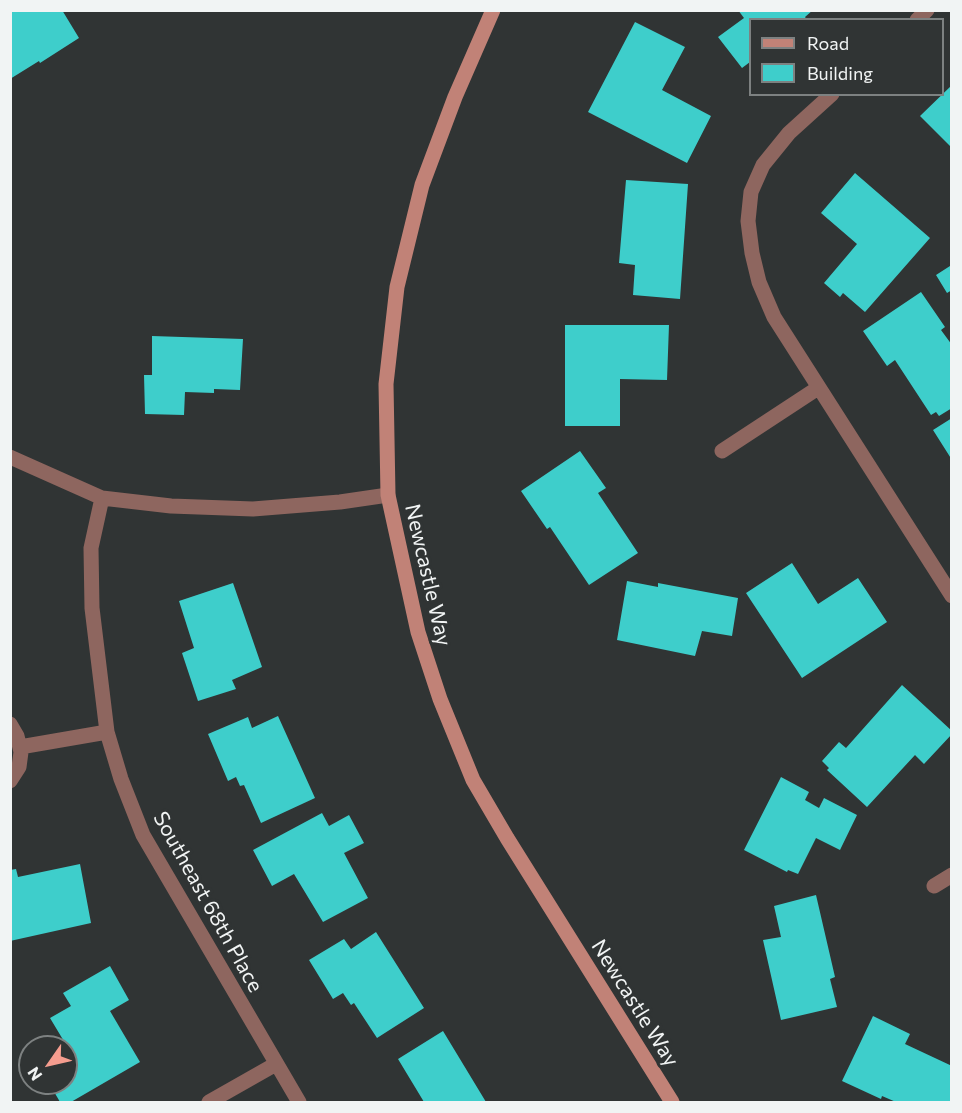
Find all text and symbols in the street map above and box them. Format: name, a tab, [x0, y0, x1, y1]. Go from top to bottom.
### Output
legend	[749, 18, 944, 96]
text: Road	[807, 32, 849, 54]
text: Building	[807, 62, 873, 84]
street label: Newcastle Way	[399, 502, 457, 648]
street label: Southeast 68th Place	[148, 807, 268, 997]
street label: Newcastle Way	[586, 935, 684, 1071]
north arrow	[18, 1035, 78, 1095]
text: N	[23, 1064, 46, 1085]

